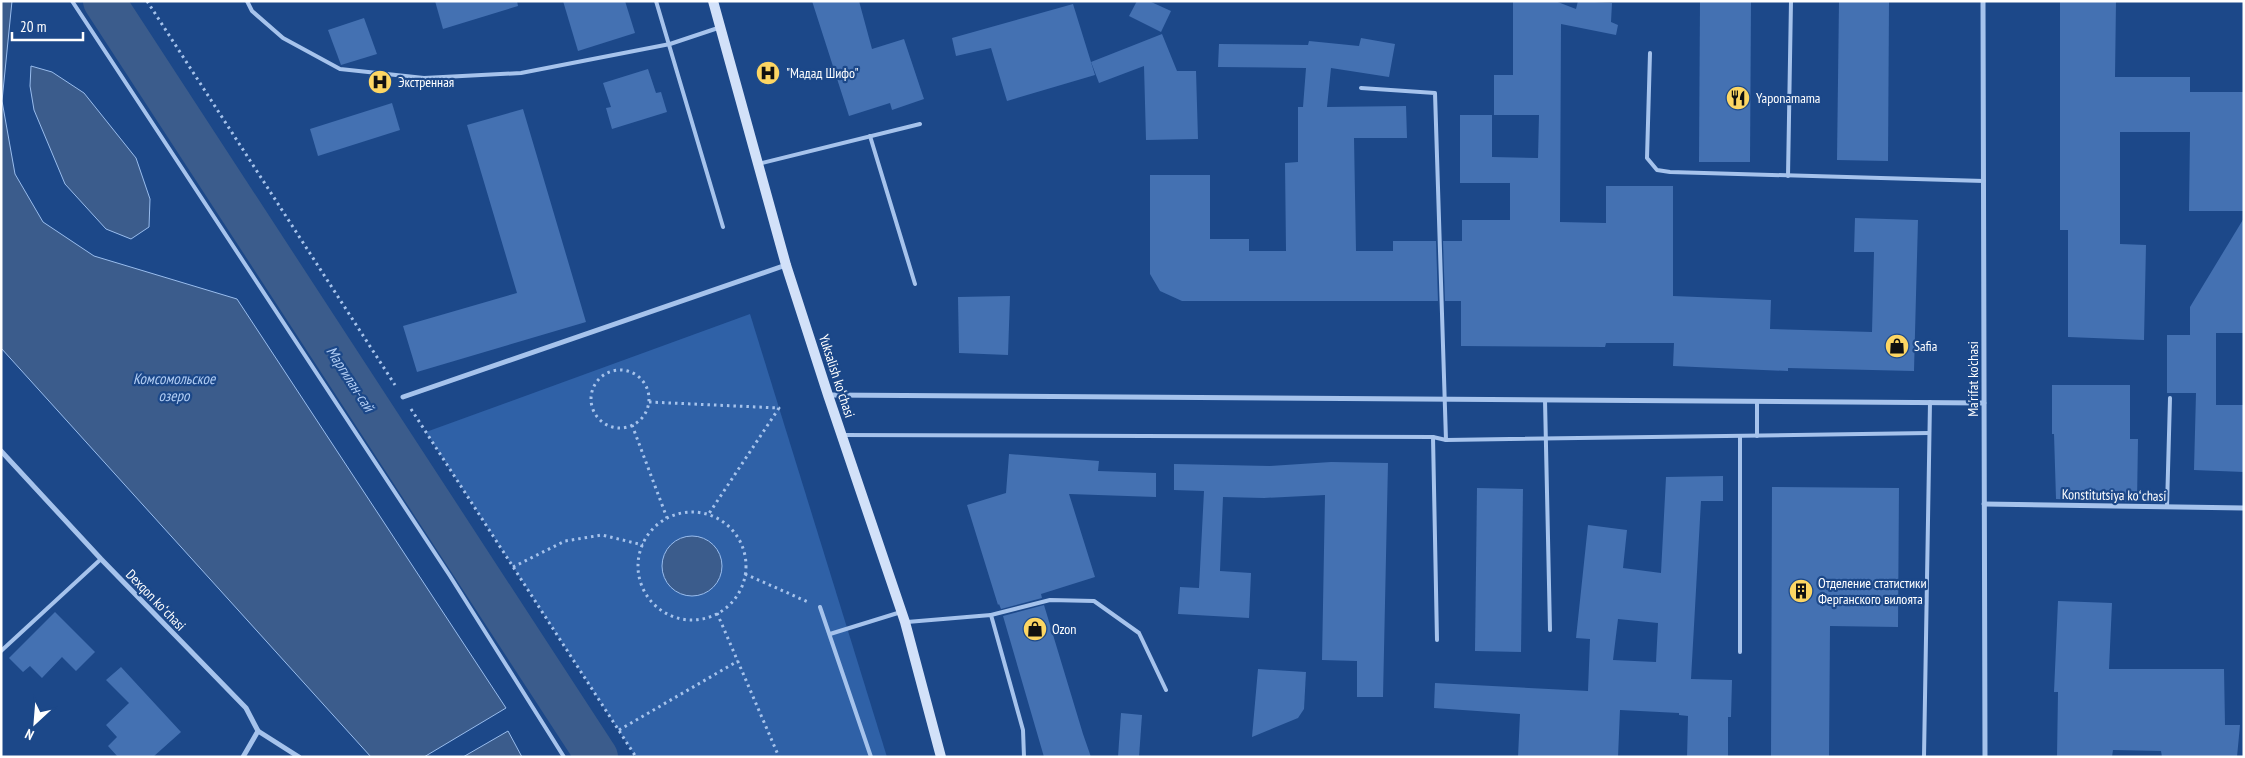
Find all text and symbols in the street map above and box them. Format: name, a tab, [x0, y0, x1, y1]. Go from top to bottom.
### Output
scale bar	[12, 10, 84, 42]
text: 20 m	[20, 17, 46, 36]
hospital icon: "Мадад Шифо"	[755, 60, 781, 86]
place label: "Мадад Шифо"	[786, 64, 858, 82]
hospital icon: Экстренная	[367, 69, 393, 95]
place label: Экстренная	[398, 73, 454, 91]
restaurant icon: Yaponamama	[1725, 85, 1751, 111]
place label: Yaponamama	[1756, 89, 1820, 107]
street label: Yuksalish koʻchasi	[815, 332, 859, 420]
shop icon: Safia	[1884, 333, 1910, 359]
place label: Safia	[1914, 337, 1937, 355]
street label: Ma'rifat ko'chasi	[1964, 341, 1982, 417]
water label: Маргилан-сай	[322, 343, 379, 416]
water label: Комсомольское озеро	[133, 369, 216, 405]
street label: Konstitutsiya koʻchasi	[2062, 485, 2166, 505]
street label: Dexqon koʻchasi	[122, 565, 190, 635]
place label: Отделение статистики Ферганского вилоята	[1818, 574, 1927, 608]
building icon: Отделение статистики Ферганского вилоята	[1788, 578, 1814, 604]
shop icon: Ozon	[1022, 616, 1048, 642]
place label: Ozon	[1052, 620, 1077, 638]
north arrow	[10, 698, 60, 748]
text: N	[22, 725, 37, 744]

